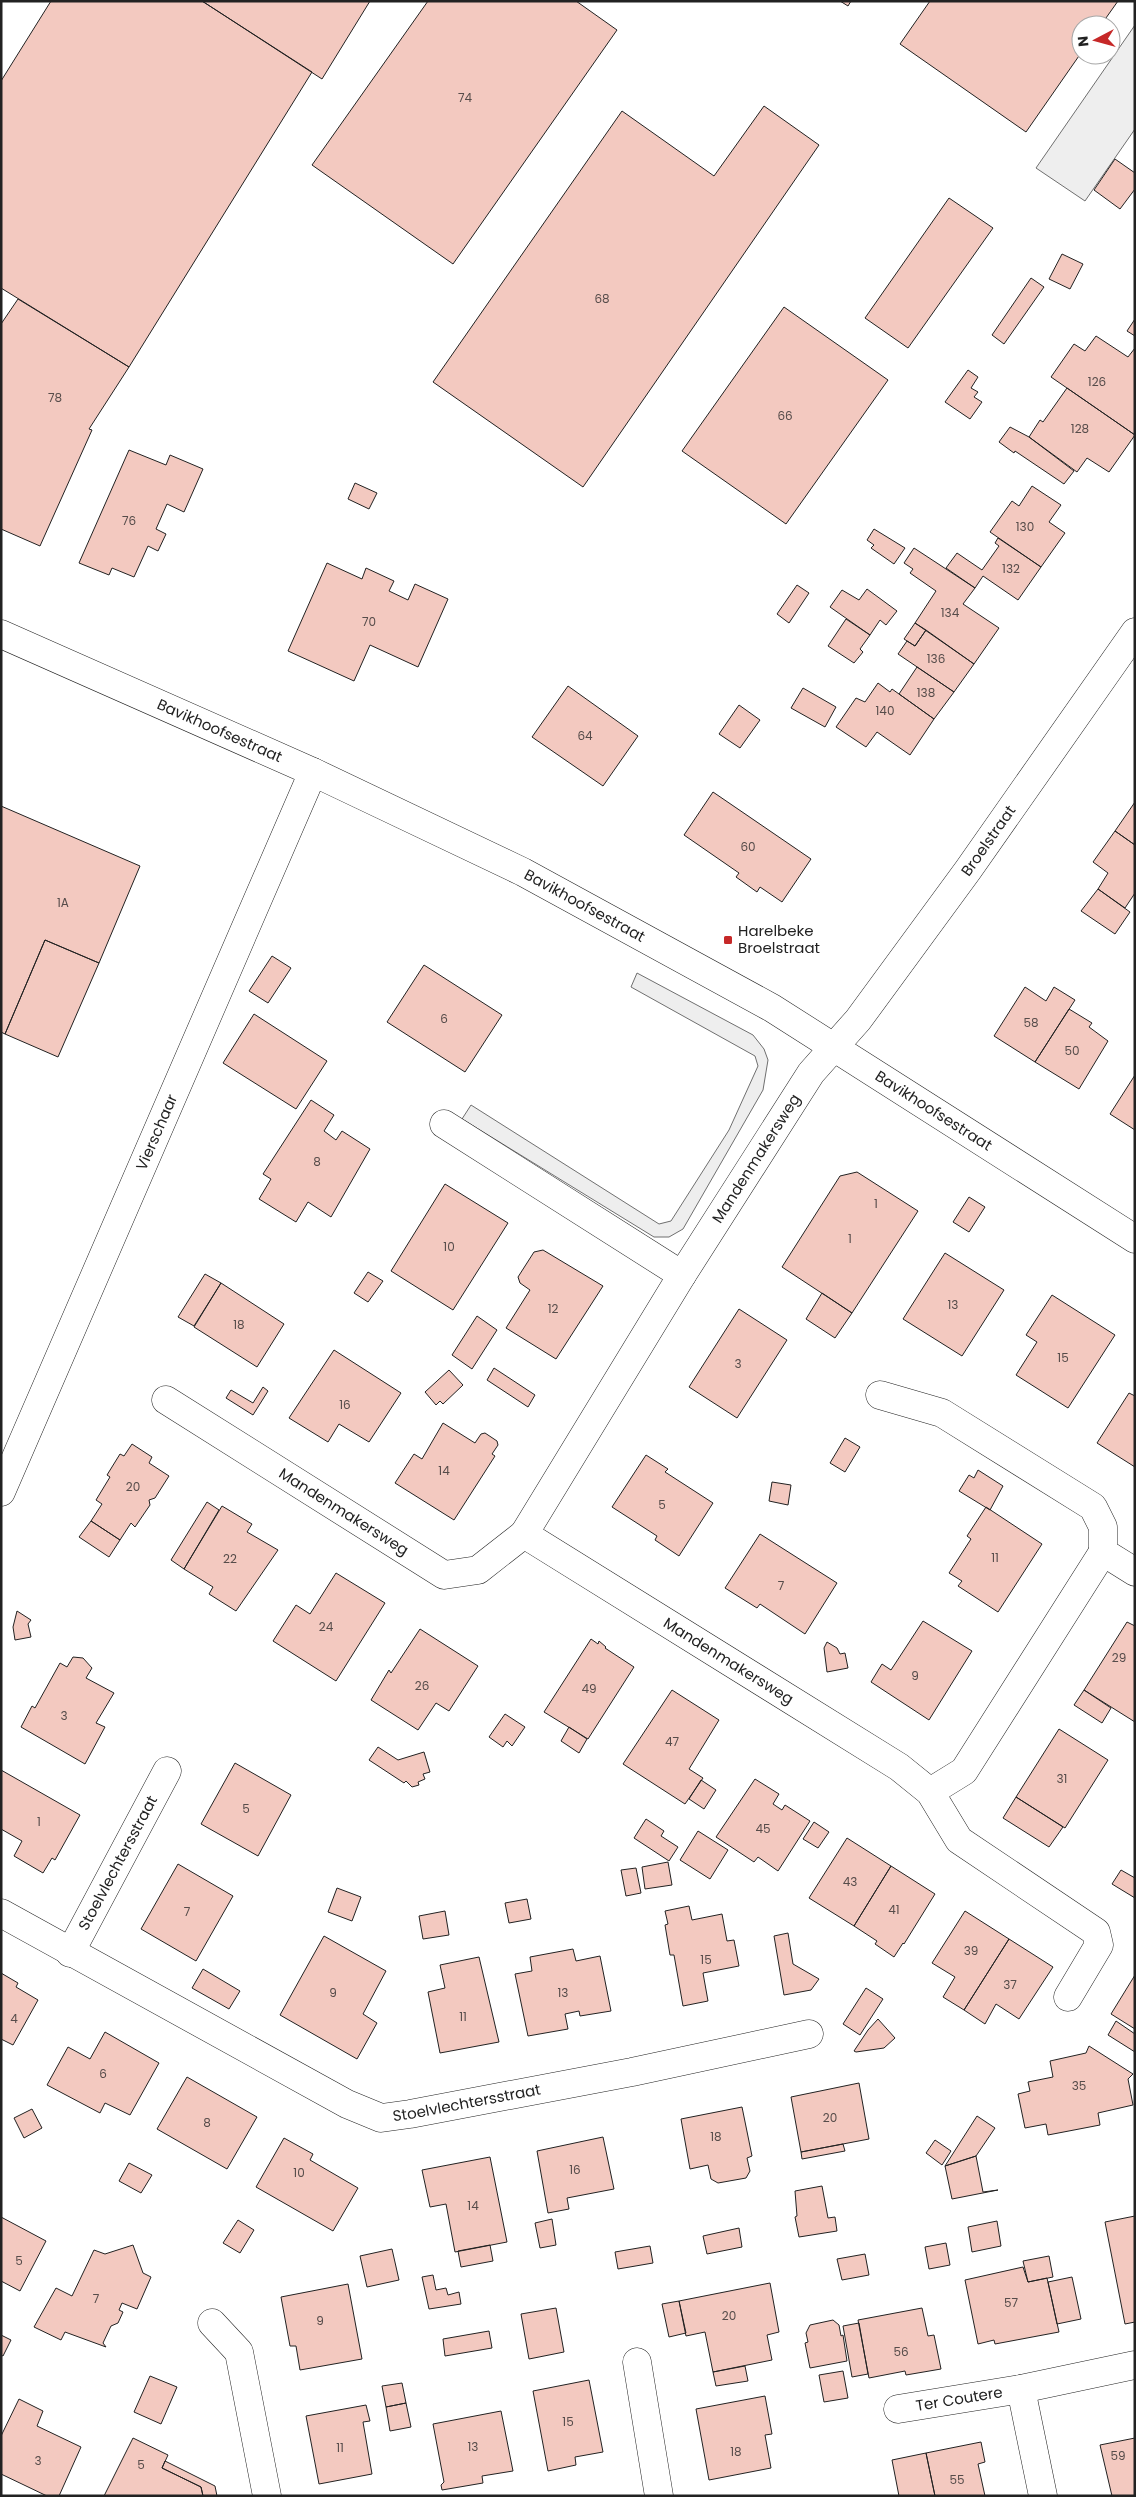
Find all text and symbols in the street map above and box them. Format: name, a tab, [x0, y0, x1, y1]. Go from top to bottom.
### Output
north arrow	[1071, 15, 1121, 65]
text: N	[1073, 35, 1094, 48]
house number: 74	[458, 89, 472, 106]
house number: 68	[594, 290, 610, 307]
house number: 126	[1088, 373, 1106, 390]
house number: 78	[48, 389, 62, 406]
house number: 66	[777, 407, 793, 424]
house number: 128	[1071, 420, 1089, 437]
house number: 76	[122, 512, 136, 529]
house number: 130	[1016, 518, 1034, 535]
house number: 132	[1002, 560, 1020, 577]
house number: 134	[941, 604, 960, 621]
house number: 70	[362, 613, 376, 630]
house number: 136	[927, 650, 945, 667]
house number: 138	[917, 684, 935, 701]
street label: Bavikhoofsestraat	[154, 693, 286, 767]
house number: 140	[876, 702, 894, 719]
house number: 64	[577, 727, 593, 744]
street label: Broelstraat	[956, 801, 1020, 880]
house number: 60	[740, 838, 756, 855]
street label: Bavikhoofsestraat	[521, 864, 649, 947]
house number: 1A	[57, 894, 69, 911]
place label: Harelbeke Broelstraat	[738, 920, 820, 958]
marker: Harelbeke Broelstraat	[722, 934, 734, 946]
house number: 6	[440, 1010, 448, 1027]
house number: 58	[1023, 1014, 1039, 1031]
house number: 50	[1064, 1042, 1080, 1059]
street label: Bavikhoofsestraat	[871, 1065, 996, 1155]
street label: Vierschaar	[131, 1090, 182, 1174]
street label: Mandenmakersweg	[707, 1090, 805, 1227]
house number: 8	[313, 1153, 321, 1170]
house number: 1	[874, 1195, 878, 1212]
house number: 1	[848, 1230, 852, 1247]
house number: 10	[443, 1238, 455, 1255]
house number: 13	[948, 1296, 958, 1313]
house number: 12	[548, 1300, 558, 1317]
house number: 18	[233, 1316, 245, 1333]
house number: 15	[1057, 1349, 1069, 1366]
house number: 3	[734, 1355, 742, 1372]
house number: 16	[339, 1396, 351, 1413]
house number: 14	[438, 1462, 450, 1479]
street label: Mandenmakersweg	[275, 1463, 413, 1560]
house number: 20	[126, 1478, 140, 1495]
house number: 5	[658, 1496, 666, 1513]
house number: 11	[991, 1549, 999, 1566]
house number: 22	[223, 1550, 237, 1567]
house number: 7	[778, 1577, 785, 1594]
street label: Mandenmakersweg	[660, 1612, 798, 1709]
house number: 24	[319, 1618, 334, 1635]
house number: 29	[1112, 1649, 1126, 1666]
house number: 9	[911, 1667, 919, 1684]
house number: 26	[415, 1677, 429, 1694]
house number: 49	[581, 1680, 597, 1697]
house number: 3	[60, 1707, 68, 1724]
house number: 47	[665, 1733, 679, 1750]
house number: 31	[1057, 1770, 1067, 1787]
street label: Stoelvlechtersstraat	[73, 1792, 162, 1934]
house number: 5	[242, 1800, 250, 1817]
house number: 1	[37, 1813, 41, 1830]
house number: 45	[755, 1820, 771, 1837]
house number: 43	[843, 1873, 857, 1890]
house number: 41	[888, 1901, 900, 1918]
house number: 7	[184, 1903, 191, 1920]
house number: 39	[964, 1942, 978, 1959]
house number: 15	[700, 1951, 712, 1968]
house number: 37	[1003, 1976, 1017, 1993]
house number: 9	[329, 1984, 337, 2001]
house number: 13	[558, 1984, 568, 2001]
house number: 11	[459, 2008, 467, 2025]
house number: 4	[10, 2010, 18, 2027]
house number: 6	[99, 2065, 107, 2082]
house number: 35	[1072, 2077, 1086, 2094]
street label: Stoelvlechtersstraat	[391, 2079, 542, 2126]
house number: 20	[823, 2109, 837, 2126]
house number: 8	[203, 2114, 211, 2131]
house number: 18	[710, 2128, 722, 2145]
house number: 16	[569, 2161, 581, 2178]
house number: 10	[293, 2164, 305, 2181]
house number: 14	[467, 2197, 479, 2214]
house number: 5	[15, 2252, 23, 2269]
house number: 7	[93, 2290, 100, 2307]
house number: 57	[1004, 2294, 1018, 2311]
house number: 20	[722, 2307, 736, 2324]
house number: 9	[316, 2312, 324, 2329]
house number: 56	[893, 2343, 909, 2360]
street label: Ter Coutere	[914, 2381, 1004, 2416]
house number: 15	[562, 2413, 574, 2430]
house number: 13	[468, 2438, 478, 2455]
house number: 11	[336, 2439, 344, 2456]
house number: 18	[730, 2443, 742, 2460]
house number: 59	[1110, 2447, 1126, 2464]
house number: 3	[34, 2452, 42, 2469]
house number: 5	[137, 2456, 145, 2473]
house number: 55	[949, 2471, 965, 2488]

